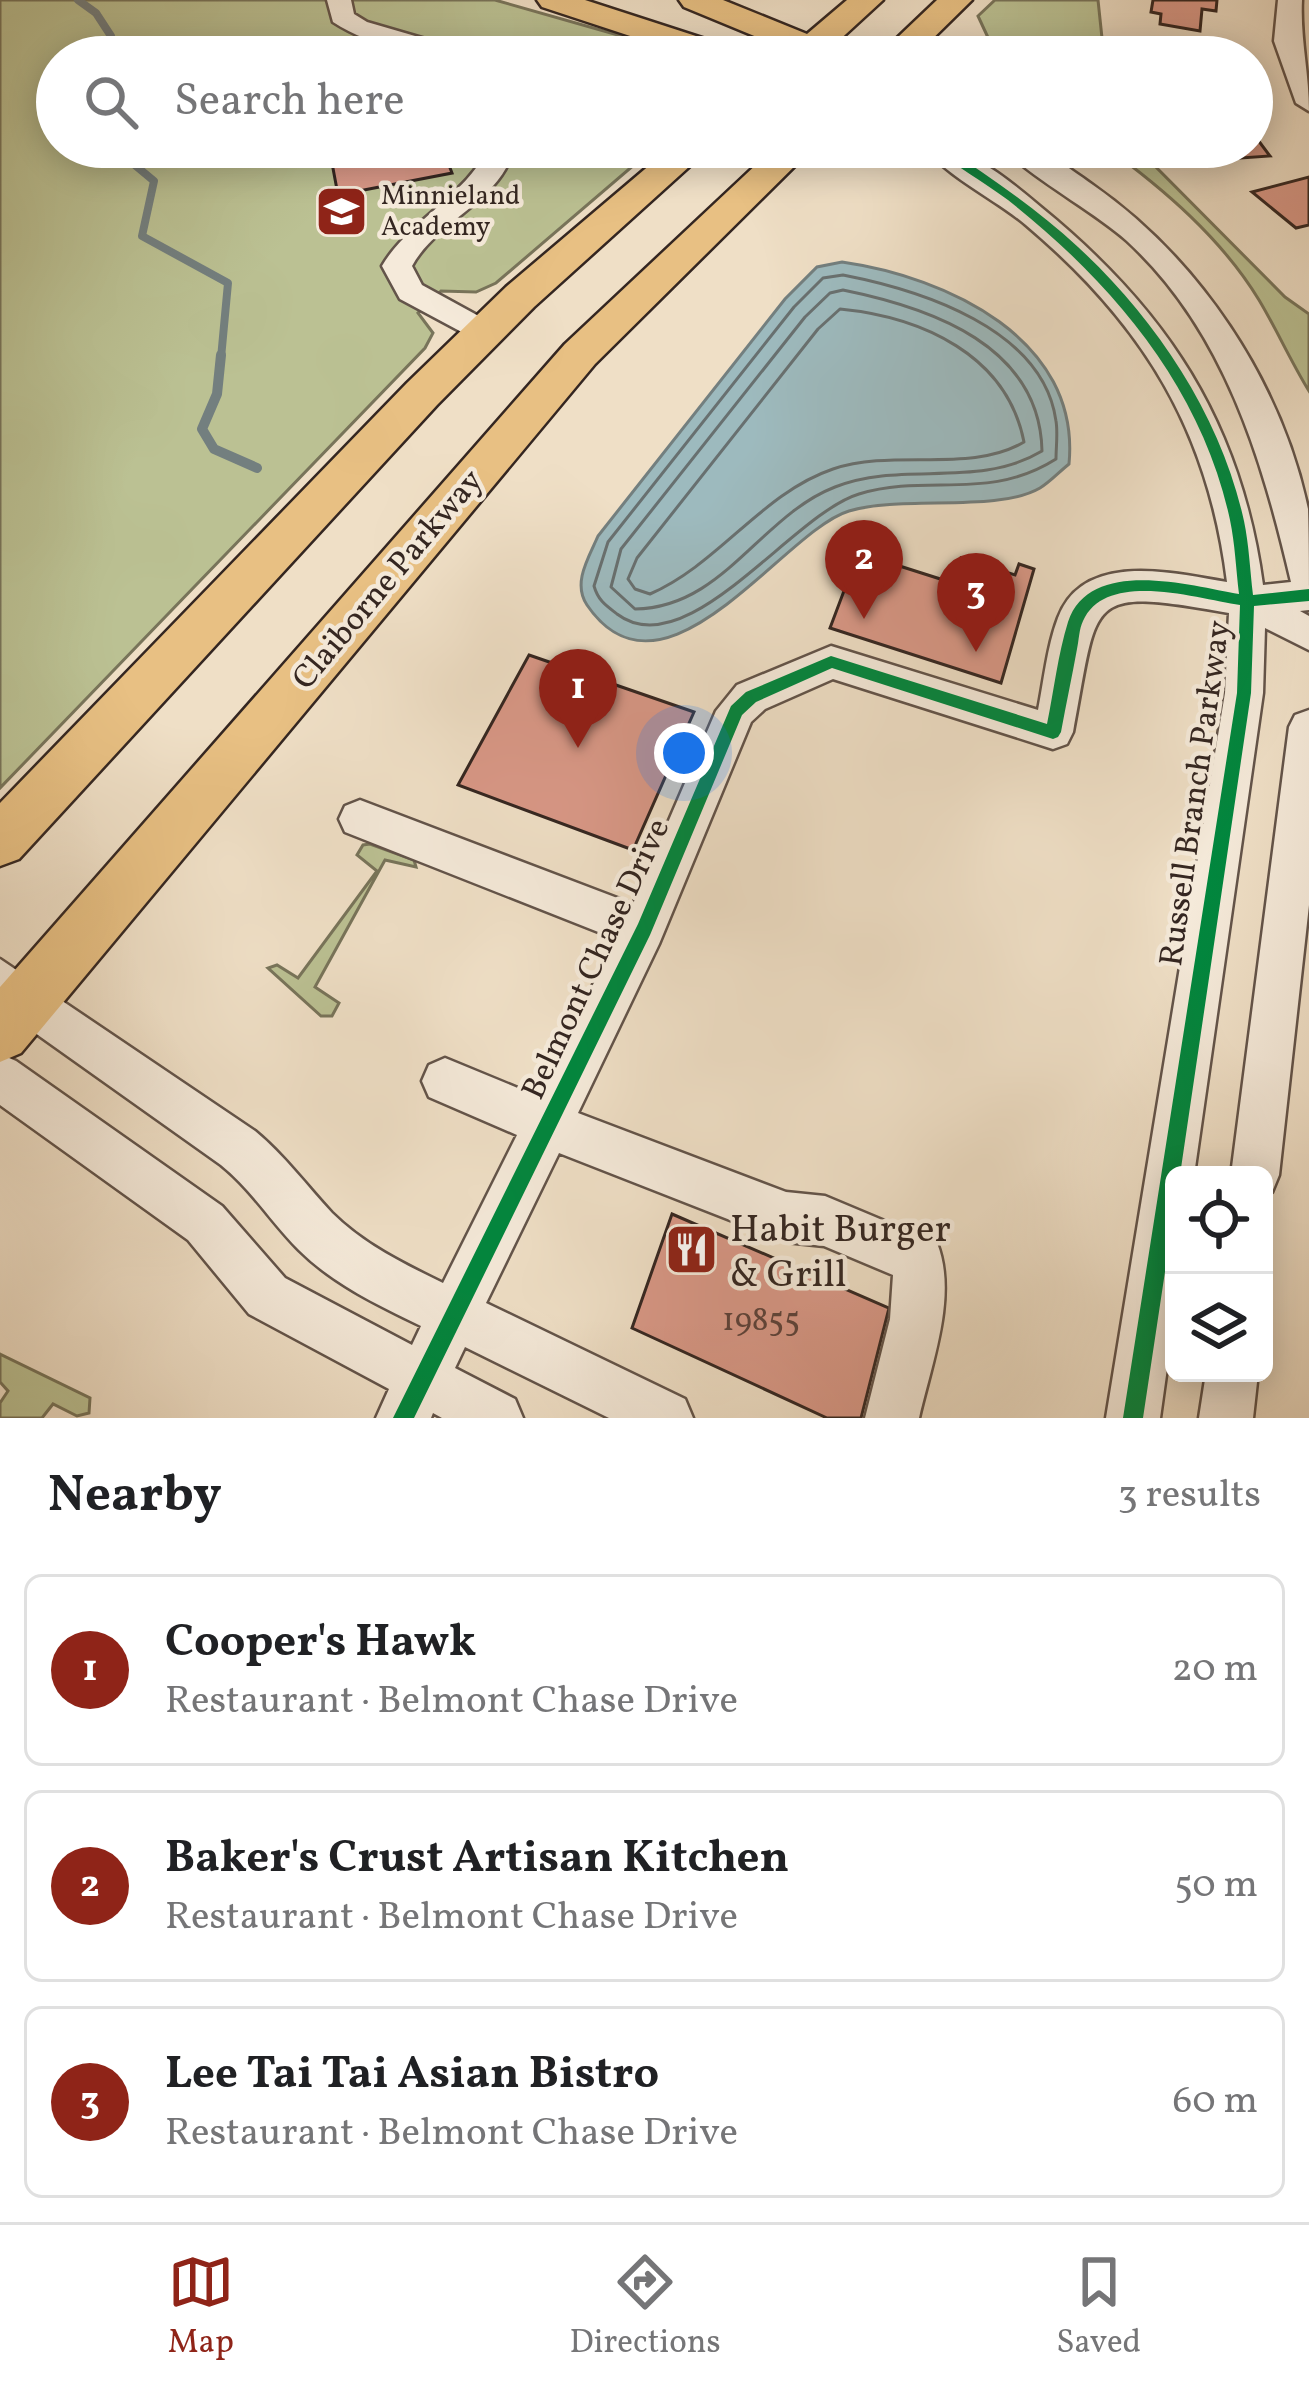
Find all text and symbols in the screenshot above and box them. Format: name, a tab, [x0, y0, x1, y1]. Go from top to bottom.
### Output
search box	[36, 36, 1273, 168]
icon: search	[78, 69, 144, 135]
text: Search here	[174, 71, 405, 134]
place label: Minnieland Academy	[381, 178, 520, 247]
school or university icon: Minnieland Academy	[314, 183, 370, 239]
street label: Claiborne Parkway	[283, 460, 495, 701]
pin: 2	[825, 520, 903, 619]
pin: 3	[937, 553, 1015, 652]
street label: Russell Branch Parkway	[1150, 618, 1244, 969]
pin: 1	[539, 649, 617, 748]
your location	[654, 723, 714, 783]
street label: Belmont Chase Drive	[512, 812, 683, 1108]
map controls	[1165, 1166, 1273, 1382]
button: locate	[1165, 1166, 1273, 1274]
place label: Habit Burger & Grill	[730, 1204, 951, 1303]
restaurant icon: Habit Burger & Grill	[663, 1221, 719, 1277]
button: layers	[1165, 1274, 1273, 1382]
house number: 19855	[722, 1299, 800, 1345]
text: Nearby	[48, 1461, 222, 1532]
text: 3 results	[1118, 1469, 1261, 1523]
text: Cooper's Hawk	[165, 1612, 476, 1675]
text: 1	[82, 1643, 98, 1697]
text: 20 m	[1172, 1643, 1258, 1697]
text: Restaurant · Belmont Chase Drive	[165, 1675, 738, 1729]
text: Baker's Crust Artisan Kitchen	[165, 1828, 789, 1891]
text: 2	[80, 1859, 100, 1913]
text: 50 m	[1174, 1859, 1258, 1913]
text: Restaurant · Belmont Chase Drive	[165, 1891, 738, 1945]
text: Lee Tai Tai Asian Bistro	[165, 2044, 659, 2107]
text: 3	[80, 2075, 100, 2129]
text: 60 m	[1173, 2075, 1258, 2129]
text: Restaurant · Belmont Chase Drive	[165, 2107, 738, 2161]
tab: Map	[168, 2249, 234, 2367]
tab: Directions	[569, 2249, 721, 2367]
tab: Saved	[1056, 2249, 1141, 2367]

